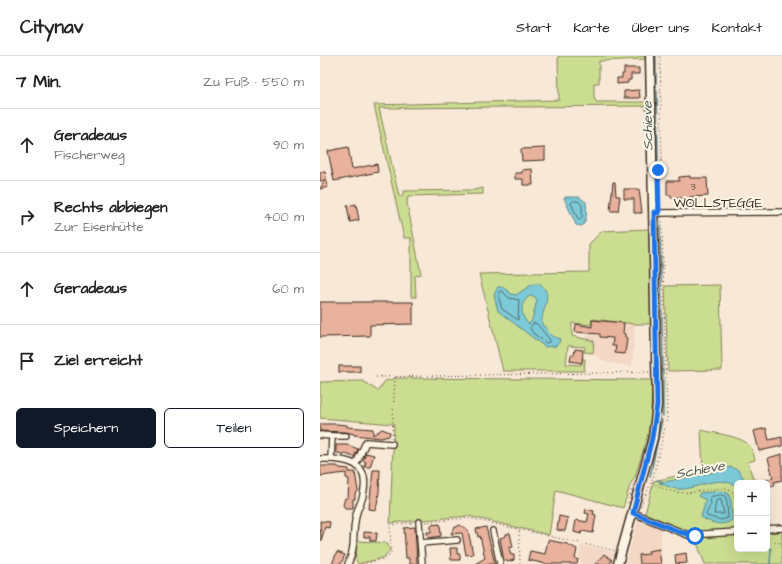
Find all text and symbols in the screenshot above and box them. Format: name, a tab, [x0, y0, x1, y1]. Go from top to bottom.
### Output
text: Citynav	[20, 14, 83, 41]
text: Start	[516, 18, 551, 38]
text: Karte	[573, 18, 610, 38]
text: Über uns	[632, 18, 690, 38]
text: Kontakt	[712, 18, 762, 38]
text: 7 Min.	[16, 70, 61, 94]
text: Zu Fuß · 550 m	[203, 73, 304, 91]
water label: Schieve	[638, 100, 658, 151]
text: Geradeaus	[54, 125, 127, 146]
icon: ahead	[16, 134, 38, 156]
text: 90 m	[273, 136, 304, 154]
text: Fischerweg	[54, 146, 125, 164]
route end	[649, 161, 667, 179]
house number: 3	[690, 179, 696, 194]
street label: WOLLSTEGGE	[674, 194, 763, 212]
text: Rechts abbiegen	[54, 197, 168, 218]
icon: right	[16, 206, 38, 228]
text: 400 m	[263, 208, 304, 226]
text: Zur Eisenhütte	[54, 218, 143, 236]
icon: ahead	[16, 278, 38, 300]
text: Geradeaus	[54, 278, 127, 299]
text: 60 m	[272, 280, 304, 298]
icon: arrive	[16, 350, 38, 372]
text: Ziel erreicht	[54, 350, 143, 371]
button: Speichern	[16, 408, 156, 448]
button: Teilen	[164, 408, 304, 448]
water label: Schieve	[674, 456, 728, 484]
map controls	[734, 480, 770, 552]
button: +	[734, 480, 770, 516]
button: −	[734, 516, 770, 552]
route start	[686, 527, 704, 545]

